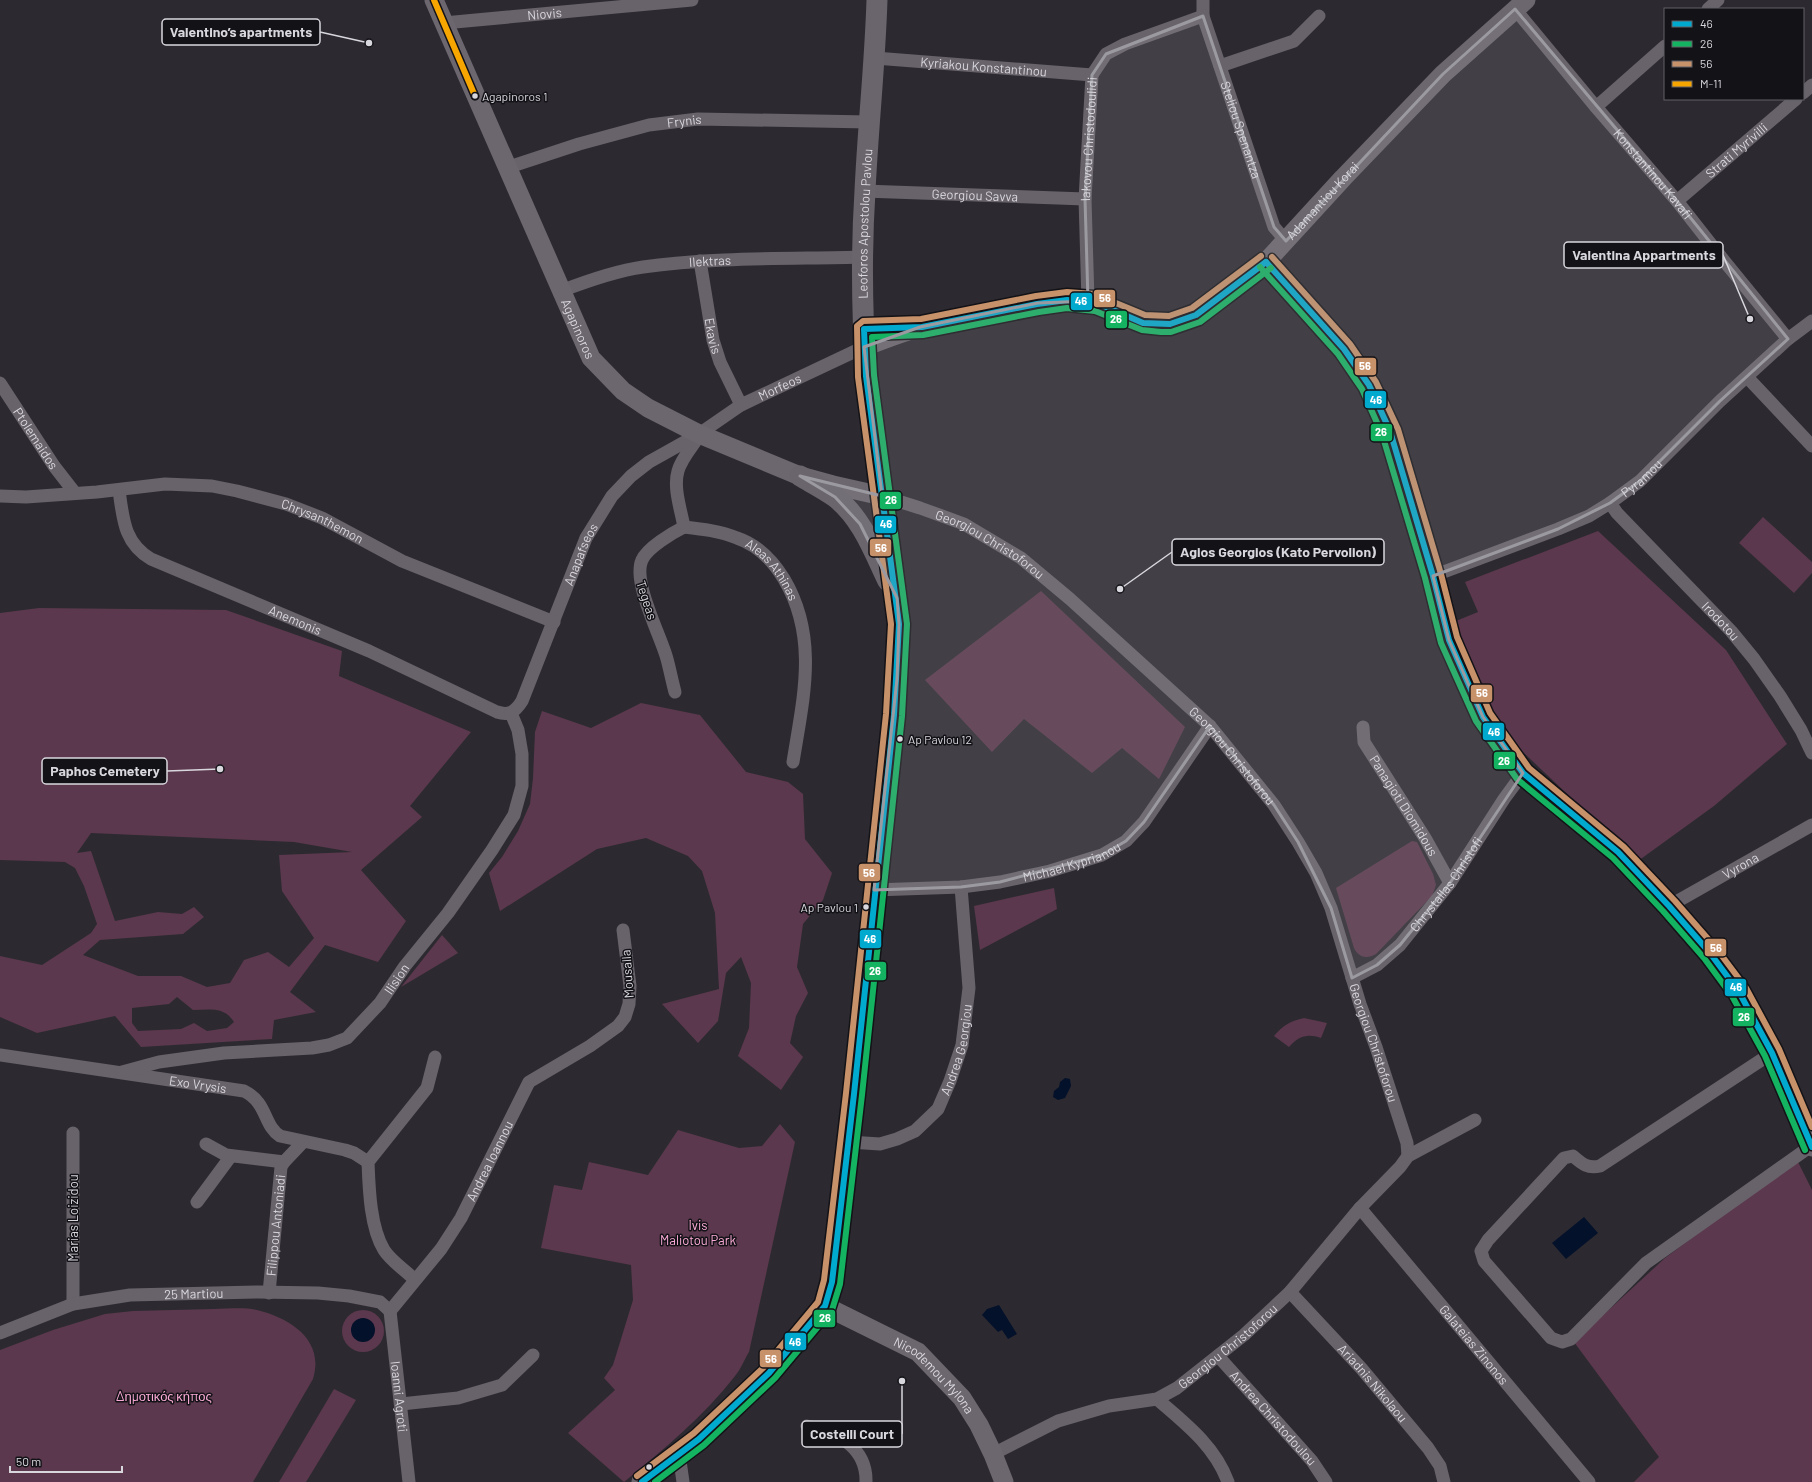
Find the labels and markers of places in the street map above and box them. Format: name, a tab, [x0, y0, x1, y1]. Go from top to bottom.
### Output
callout: Valentino’s apartments	[162, 19, 320, 45]
place label: Agapinoros 1	[482, 89, 547, 103]
marker: Agapinoros 1	[470, 91, 480, 101]
callout: Valentina Appartments	[1564, 242, 1723, 268]
callout: Agios Georgios (Kato Pervolion)	[1172, 539, 1384, 565]
place label: Ap Pavlou 12	[908, 732, 972, 746]
marker: Ap Pavlou 12	[895, 734, 905, 744]
callout: Paphos Cemetery	[42, 758, 167, 784]
place label: Ap Pavlou 1	[801, 900, 858, 914]
marker: Ap Pavlou 1	[861, 902, 871, 912]
callout: Costelli Court	[802, 1421, 902, 1447]
unlabelled marker	[644, 1462, 654, 1472]

